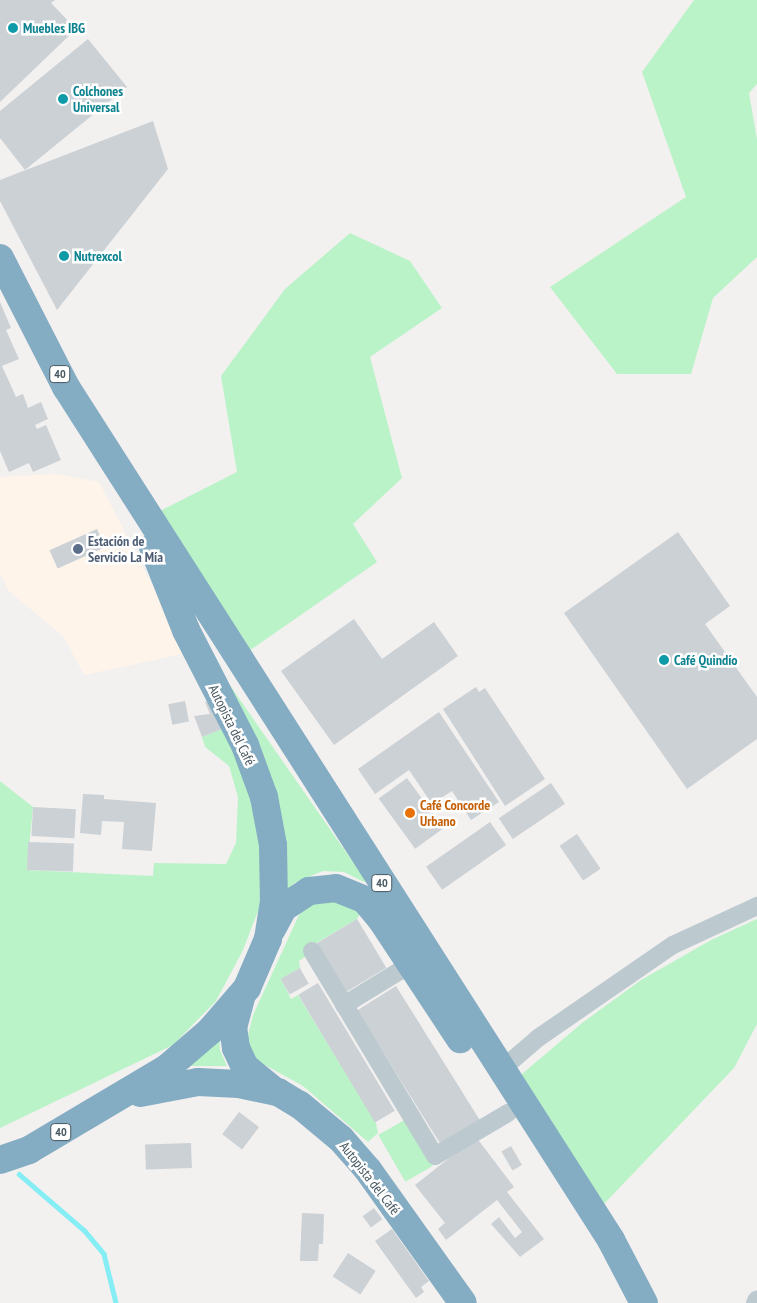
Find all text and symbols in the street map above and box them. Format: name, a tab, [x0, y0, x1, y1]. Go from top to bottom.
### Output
place label: Muebles IBG	[23, 20, 85, 36]
marker: Muebles IBG	[7, 22, 19, 34]
place label: Colchones Universal	[73, 83, 123, 115]
marker: Colchones Universal	[57, 93, 69, 105]
place label: Nutrexcol	[74, 248, 122, 264]
marker: Nutrexcol	[58, 250, 70, 262]
road number: 40	[49, 364, 71, 384]
place label: Estación de Servicio La Mía	[88, 533, 163, 566]
marker: Estación de Servicio La Mía	[72, 543, 84, 555]
place label: Café Quindío	[674, 652, 738, 668]
marker: Café Quindío	[658, 654, 670, 666]
street label: Autopista del Café	[205, 682, 259, 768]
place label: Café Concorde Urbano	[420, 797, 490, 830]
marker: Café Concorde Urbano	[404, 807, 416, 819]
road number: 40	[371, 874, 393, 892]
road number: 40	[50, 1122, 72, 1142]
street label: Autopista del Café	[336, 1138, 404, 1218]

